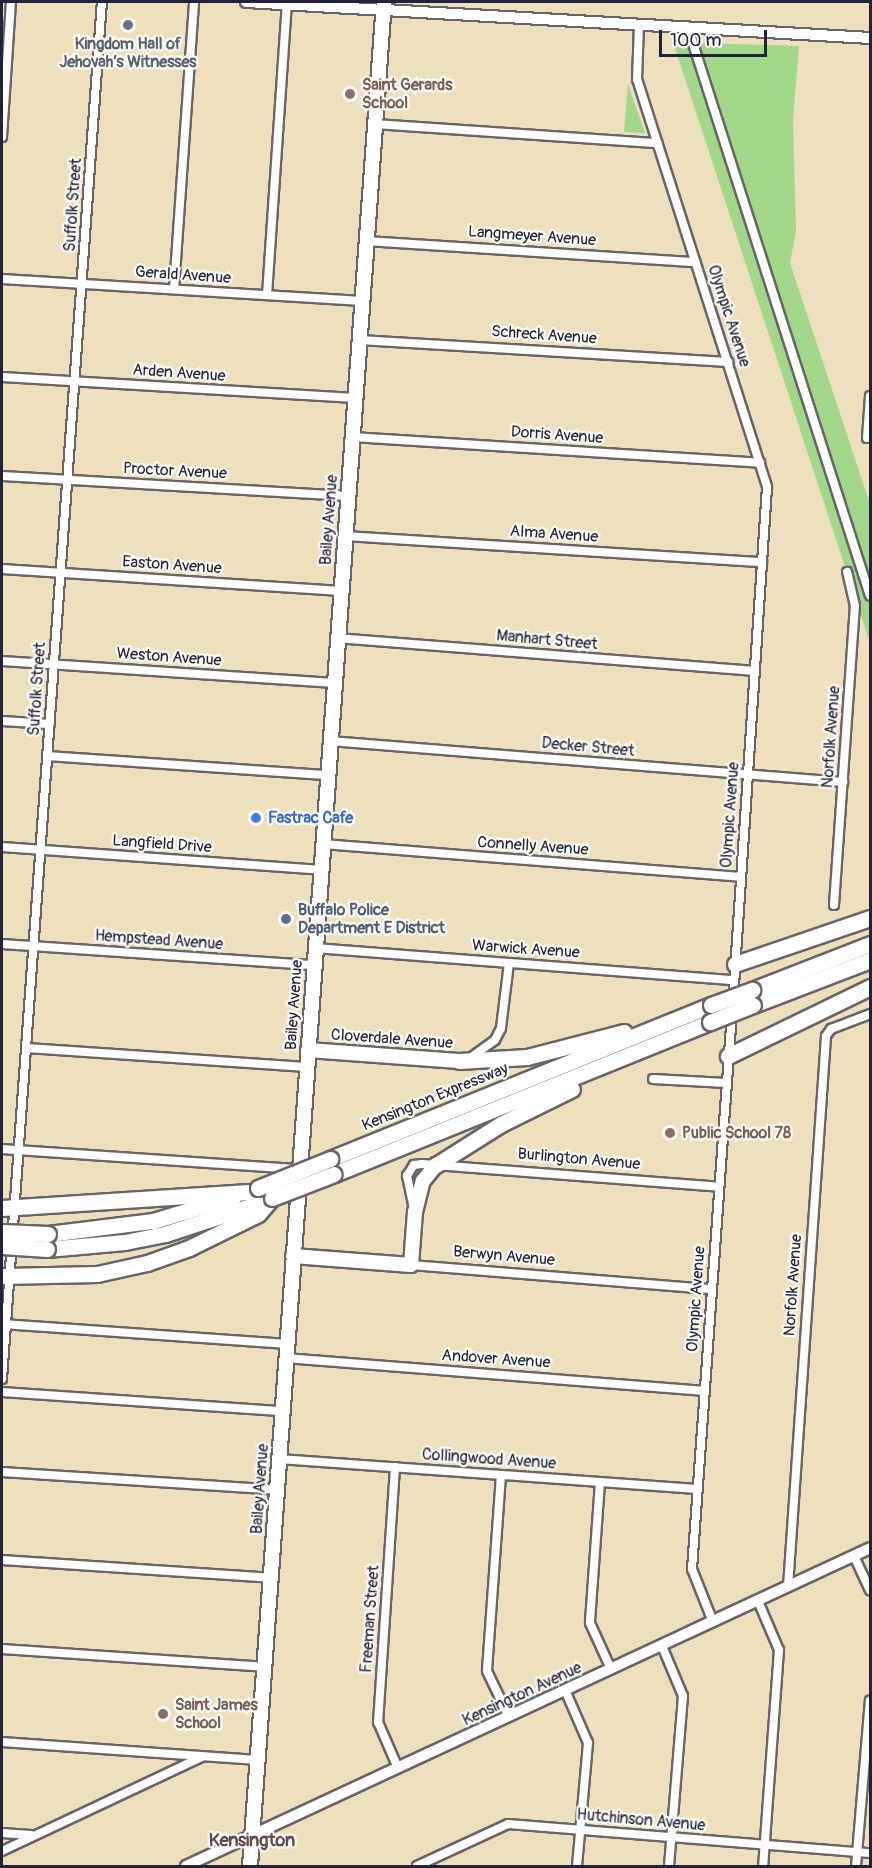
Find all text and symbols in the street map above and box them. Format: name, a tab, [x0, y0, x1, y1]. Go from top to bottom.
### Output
marker: Kingdom Hall of Jehovah’s Witnesses	[121, 18, 135, 32]
scale bar	[662, 18, 770, 56]
text: 100 m	[670, 29, 722, 52]
place label: Kingdom Hall of Jehovah’s Witnesses	[60, 34, 196, 72]
place label: Saint Gerards School	[362, 75, 452, 113]
marker: Saint Gerards School	[343, 87, 357, 101]
street label: Suffolk Street	[60, 158, 86, 252]
street label: Langmeyer Avenue	[467, 222, 597, 250]
street label: Gerald Avenue	[134, 262, 232, 288]
street label: Olympic Avenue	[703, 263, 755, 369]
street label: Schreck Avenue	[491, 322, 597, 348]
street label: Arden Avenue	[132, 360, 226, 386]
street label: Dorris Avenue	[510, 422, 604, 448]
street label: Proctor Avenue	[123, 459, 227, 483]
street label: Bailey Avenue	[316, 474, 342, 566]
street label: Alma Avenue	[509, 521, 599, 547]
street label: Easton Avenue	[122, 552, 222, 578]
street label: Manhart Street	[496, 626, 598, 654]
street label: Suffolk Street	[24, 642, 50, 736]
street label: Weston Avenue	[116, 644, 222, 670]
street label: Norfolk Avenue	[818, 685, 844, 789]
street label: Decker Street	[541, 733, 635, 761]
street label: Olympic Avenue	[717, 761, 743, 869]
place label: Fastrac Cafe	[268, 808, 353, 828]
marker: Fastrac Cafe	[249, 811, 263, 825]
street label: Langfield Drive	[112, 831, 212, 857]
street label: Connelly Avenue	[477, 833, 589, 859]
place label: Buffalo Police Department E District	[298, 900, 445, 938]
marker: Buffalo Police Department E District	[279, 912, 293, 926]
street label: Hempstead Avenue	[94, 926, 224, 954]
street label: Warwick Avenue	[472, 936, 580, 962]
street label: Bailey Avenue	[281, 959, 307, 1051]
street label: Cloverdale Avenue	[330, 1025, 454, 1053]
street label: Kensington Expressway	[359, 1059, 511, 1135]
place label: Public School 78	[682, 1123, 791, 1143]
marker: Public School 78	[663, 1126, 677, 1140]
street label: Burlington Avenue	[517, 1144, 641, 1174]
street label: Norfolk Avenue	[780, 1233, 806, 1337]
street label: Berwyn Avenue	[452, 1242, 556, 1270]
street label: Olympic Avenue	[683, 1245, 709, 1353]
street label: Andover Avenue	[441, 1346, 551, 1372]
street label: Bailey Avenue	[247, 1443, 273, 1535]
street label: Collingwood Avenue	[421, 1445, 557, 1473]
street label: Freeman Street	[357, 1565, 383, 1673]
street label: Kensington Avenue	[459, 1658, 585, 1730]
place label: Saint James School	[175, 1695, 258, 1733]
marker: Saint James School	[156, 1707, 170, 1721]
street label: Hutchinson Avenue	[576, 1805, 706, 1835]
district label: Kensington	[209, 1830, 295, 1852]

